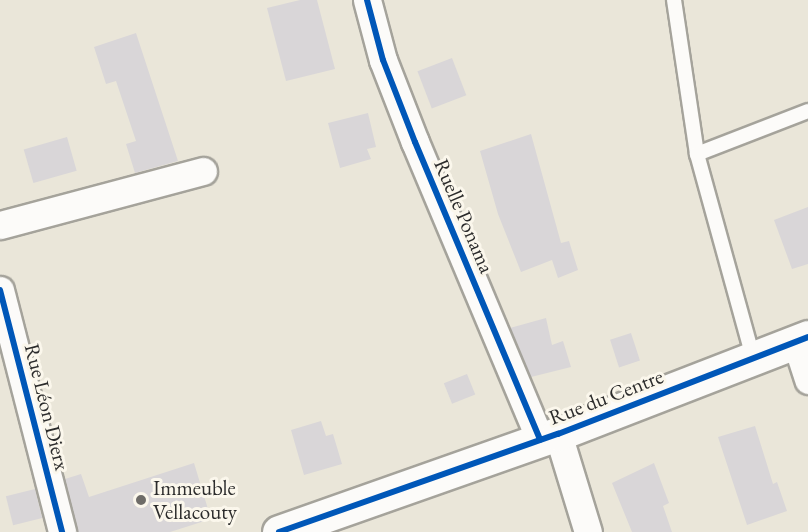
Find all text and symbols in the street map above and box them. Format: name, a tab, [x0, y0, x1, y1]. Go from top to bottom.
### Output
street label: Ruelle Ponama	[429, 155, 499, 277]
street label: Rue Léon Dierx	[19, 341, 75, 473]
street label: Rue du Centre	[545, 364, 667, 430]
place label: Immeuble Vellacouty	[153, 475, 237, 525]
marker: Immeuble Vellacouty	[134, 493, 148, 507]

